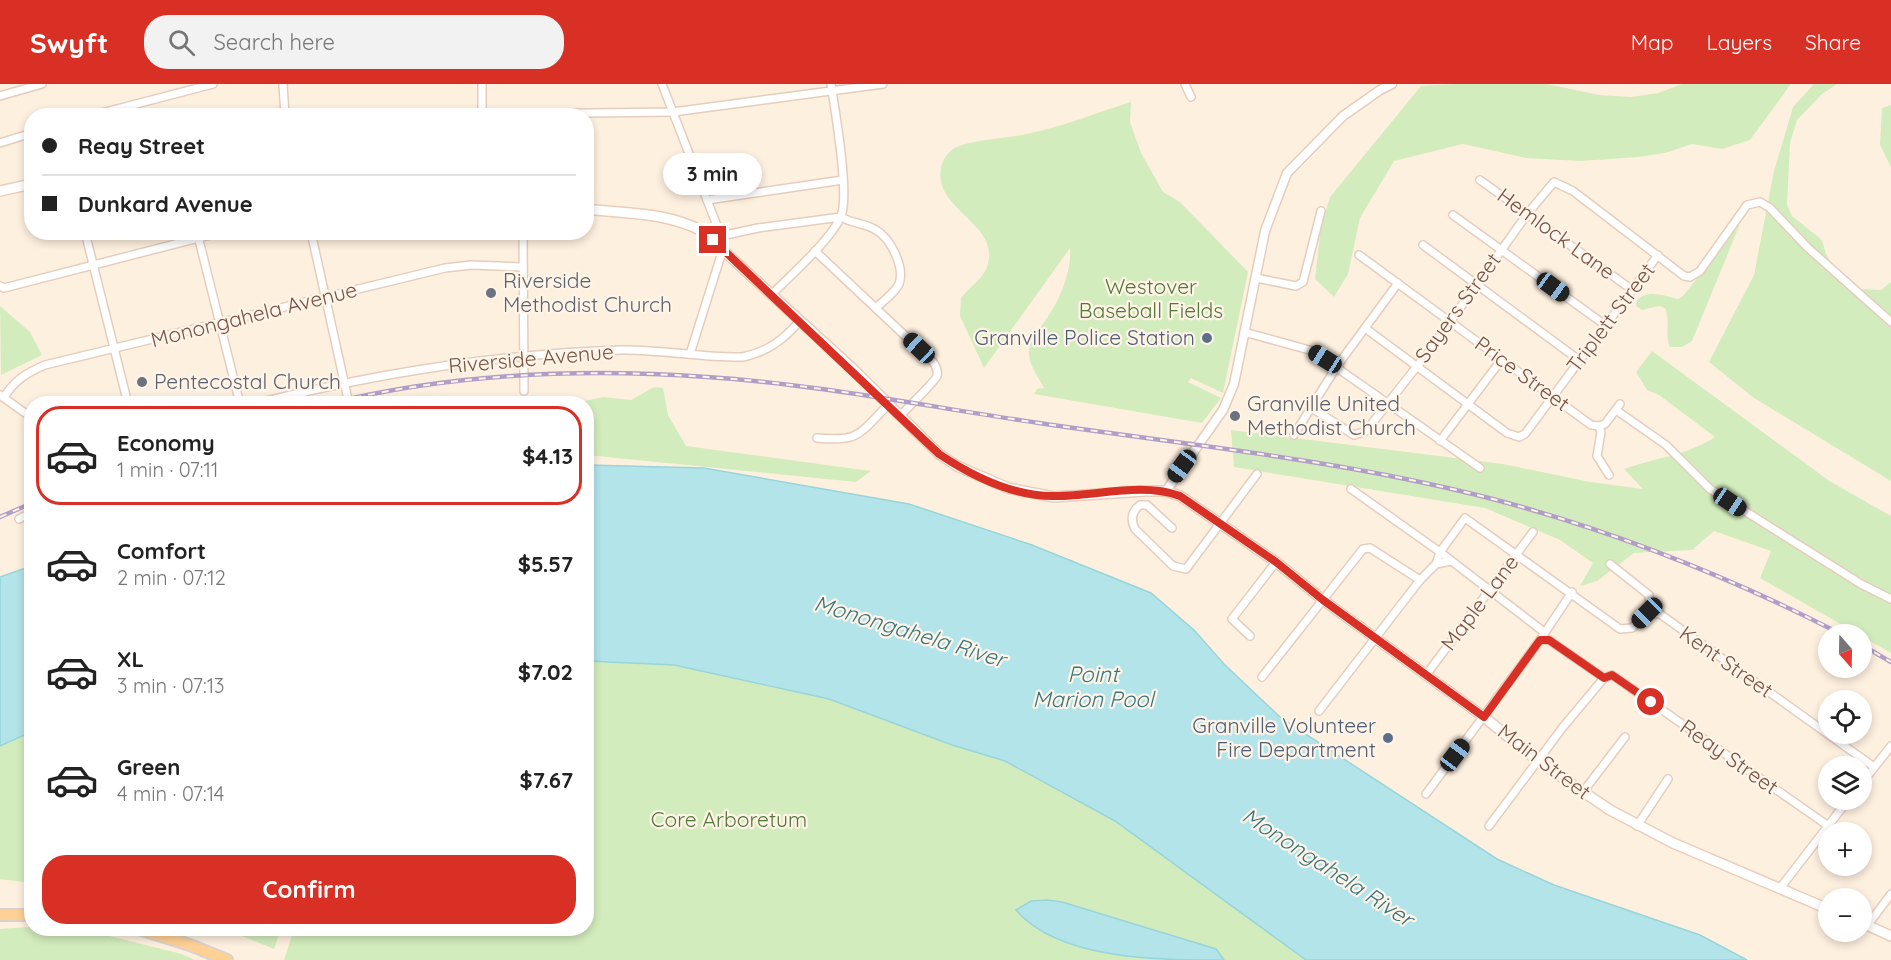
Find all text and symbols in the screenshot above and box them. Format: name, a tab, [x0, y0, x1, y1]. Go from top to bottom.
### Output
search box	[144, 15, 564, 69]
text: Swyft	[30, 25, 108, 60]
icon: search	[165, 26, 198, 59]
text: Search here	[213, 28, 335, 56]
text: Map	[1631, 29, 1674, 55]
text: Layers	[1707, 29, 1772, 55]
text: Share	[1805, 29, 1861, 55]
text: Reay Street	[78, 132, 205, 160]
callout: 3 min	[664, 153, 762, 195]
text: 3 min	[687, 161, 738, 186]
street label: Hemlock Lane	[1493, 182, 1621, 285]
text: Dunkard Avenue	[78, 190, 253, 218]
route end	[699, 226, 726, 253]
street label: Sayers Street	[1409, 247, 1506, 367]
street label: Triplett Street	[1561, 257, 1660, 377]
place label: Riverside Methodist Church	[503, 267, 672, 317]
car	[1533, 269, 1573, 305]
park label: Westover Baseball Fields	[1079, 273, 1223, 323]
street label: Monongahela Avenue	[148, 276, 360, 352]
marker: Riverside Methodist Church	[484, 286, 498, 300]
place label: Granville Police Station	[974, 324, 1195, 350]
car	[900, 329, 938, 367]
street label: Price Street	[1470, 330, 1575, 416]
marker: Granville Police Station	[1200, 331, 1214, 345]
street label: Riverside Avenue	[447, 338, 615, 378]
car	[1305, 342, 1345, 376]
place label: Pentecostal Church	[154, 368, 341, 394]
marker: Pentecostal Church	[135, 375, 149, 389]
place label: Granville United Methodist Church	[1247, 390, 1416, 440]
marker: Granville United Methodist Church	[1228, 409, 1242, 423]
icon: car	[45, 429, 99, 483]
text: Economy	[117, 429, 215, 457]
text: $4.13	[522, 442, 573, 470]
car	[1164, 446, 1200, 486]
text: 1 min · 07:11	[117, 457, 218, 482]
car	[1710, 484, 1750, 520]
icon: car	[45, 537, 99, 591]
text: Comfort	[117, 537, 206, 565]
street label: Maple Lane	[1435, 549, 1524, 655]
text: $5.57	[518, 550, 573, 578]
text: 2 min · 07:12	[117, 565, 226, 590]
water label: Monongahela River	[811, 589, 1011, 674]
car	[1628, 594, 1666, 632]
street label: Kent Street	[1675, 620, 1778, 703]
north arrow	[1818, 624, 1872, 678]
map controls	[1818, 624, 1872, 942]
icon: car	[45, 645, 99, 699]
text: XL	[117, 645, 144, 673]
text: $7.02	[518, 658, 573, 686]
water label: Point Marion Pool	[1032, 660, 1157, 713]
text: 3 min · 07:13	[117, 673, 225, 698]
route start	[1637, 688, 1664, 715]
button: locate	[1818, 690, 1872, 744]
place label: Granville Volunteer Fire Department	[1192, 712, 1376, 762]
street label: Reay Street	[1676, 713, 1784, 799]
street label: Main Street	[1493, 718, 1596, 805]
marker: Granville Volunteer Fire Department	[1381, 731, 1395, 745]
car	[1437, 735, 1473, 775]
icon: car	[45, 753, 99, 807]
text: Green	[117, 753, 180, 781]
button: layers	[1818, 756, 1872, 810]
text: $7.67	[520, 766, 573, 794]
text: 4 min · 07:14	[117, 781, 224, 806]
water label: Monongahela River	[1237, 801, 1421, 934]
park label: Core Arboretum	[651, 806, 807, 832]
button: +	[1818, 822, 1872, 876]
button: Confirm	[42, 855, 576, 924]
button: −	[1818, 888, 1872, 942]

